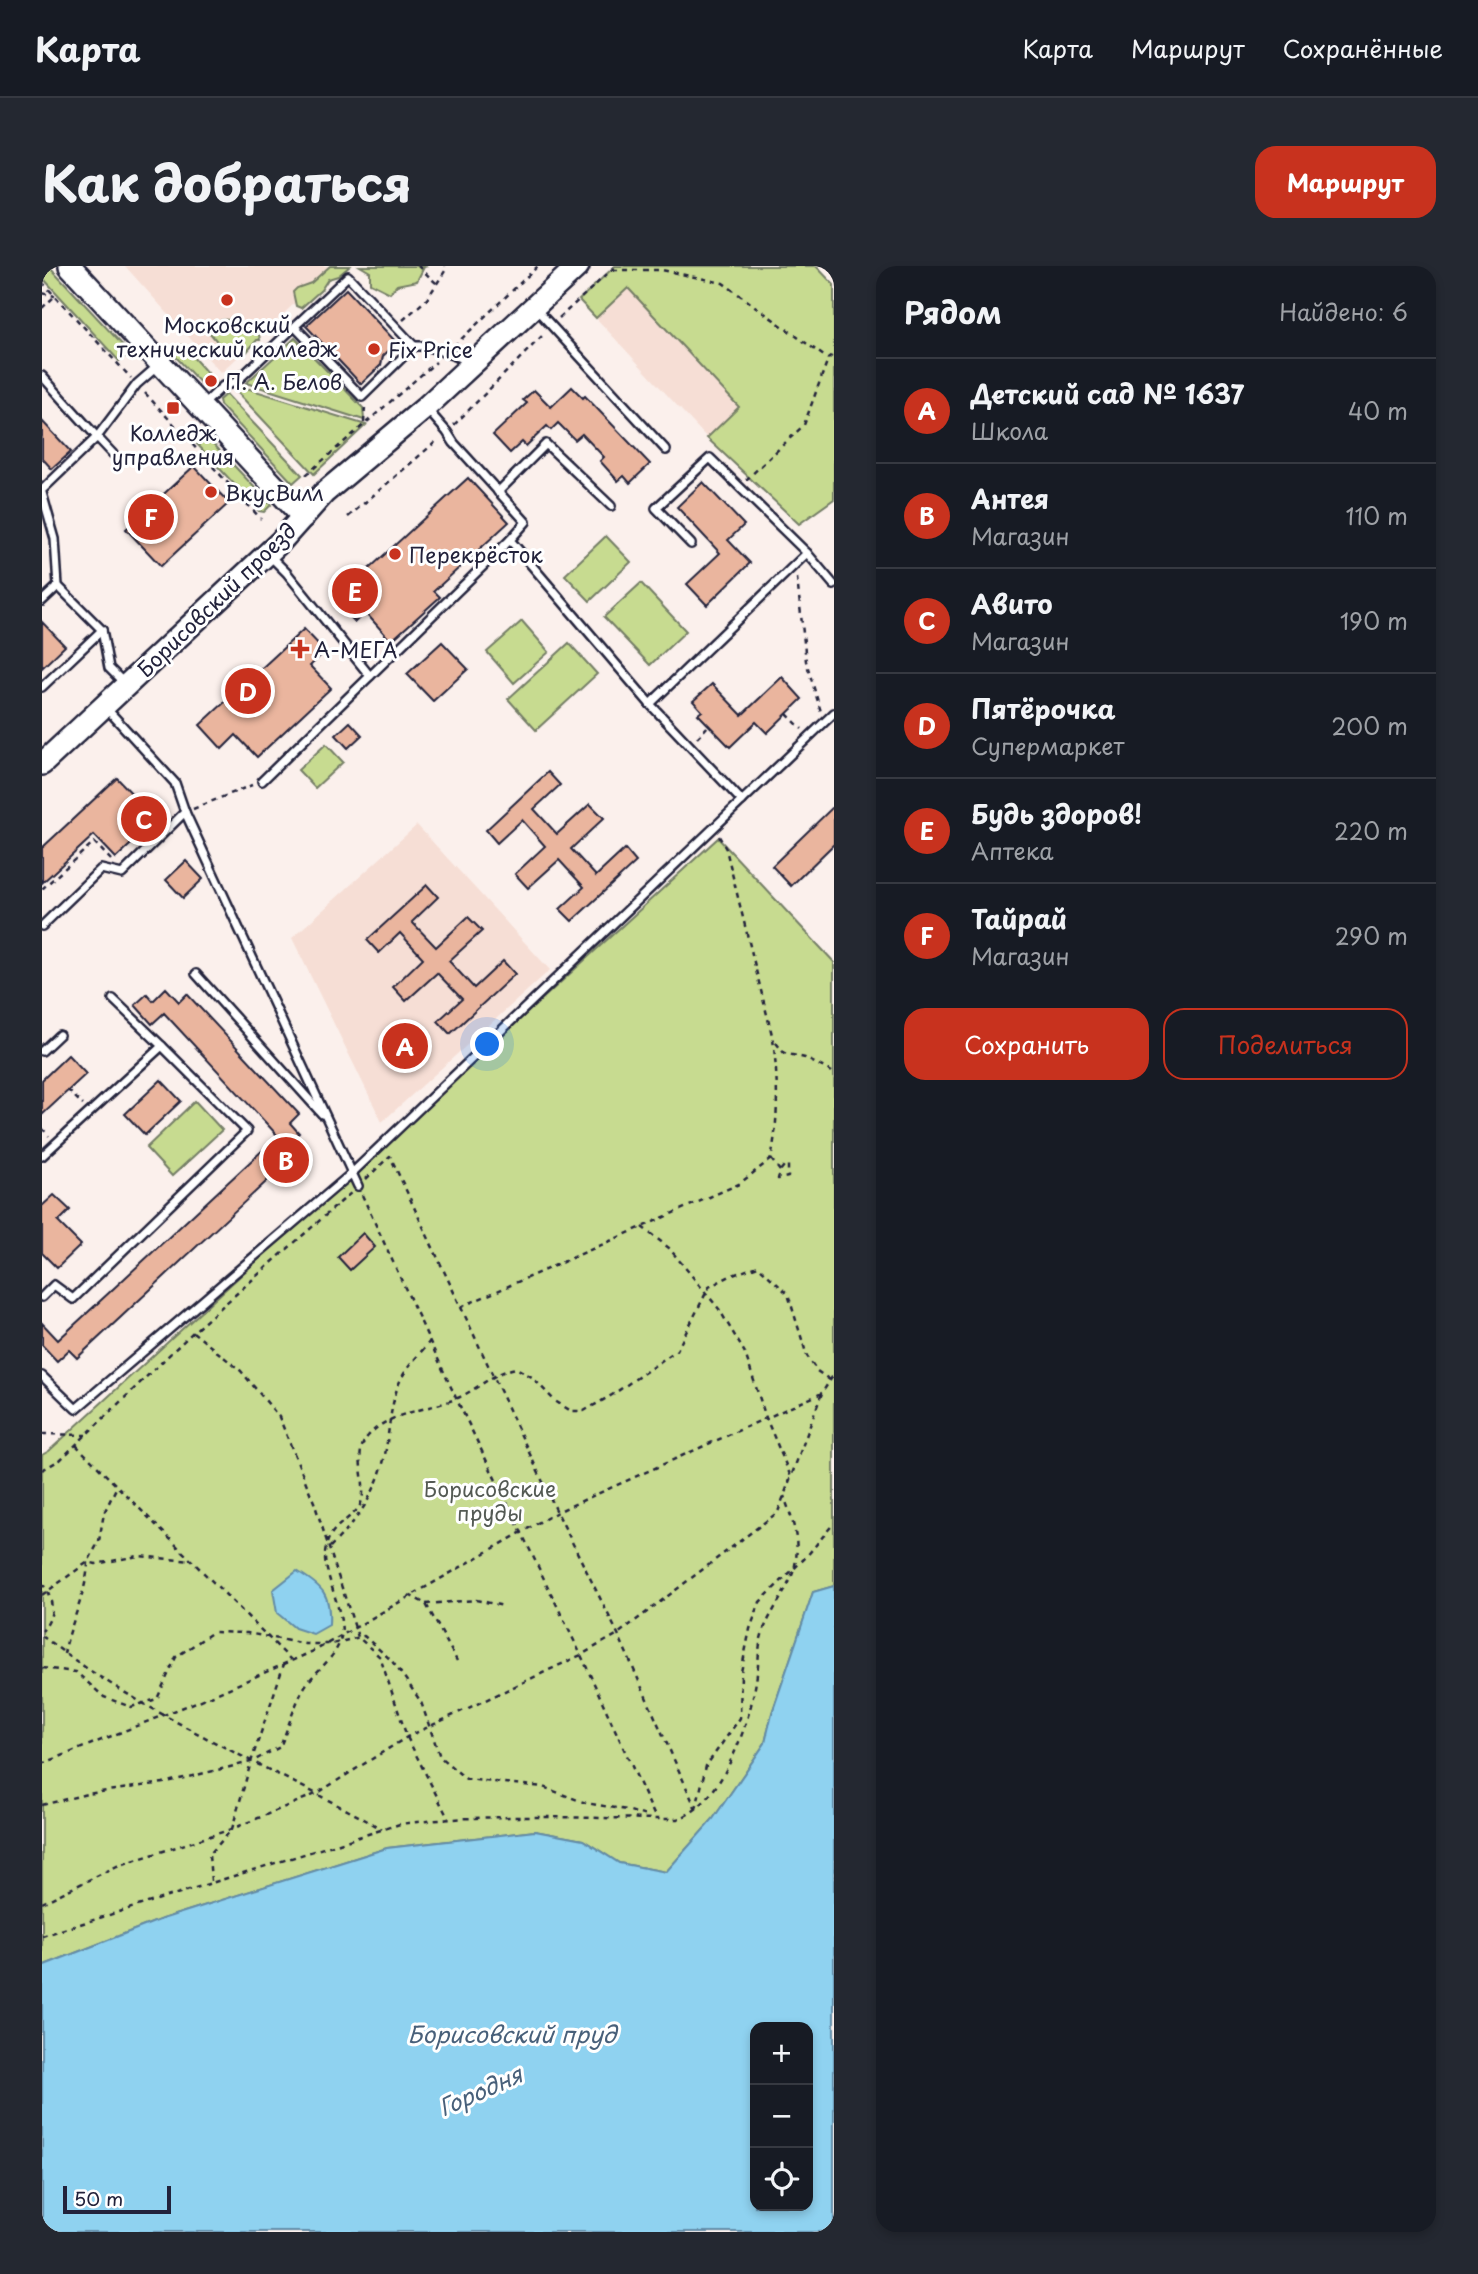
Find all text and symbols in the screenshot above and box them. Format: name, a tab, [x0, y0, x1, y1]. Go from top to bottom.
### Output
text: Карта	[35, 23, 141, 73]
text: Карта	[1022, 30, 1093, 66]
text: Маршрут	[1131, 30, 1245, 66]
text: Сохранённые	[1283, 30, 1443, 66]
text: Как добраться	[42, 145, 412, 219]
button: Маршрут	[1255, 146, 1436, 218]
text: Рядом	[904, 289, 1002, 334]
marker: Московский технический колледж	[219, 292, 235, 308]
text: Найдено: 6	[1279, 294, 1408, 329]
place label: Московский технический колледж	[116, 308, 338, 364]
place label: Fix Price	[388, 333, 473, 365]
marker: Fix Price	[366, 341, 382, 357]
place label: П. А. Белов	[225, 365, 342, 397]
marker: П. А. Белов	[203, 373, 219, 389]
text: Детский сад № 1637	[971, 374, 1244, 413]
text: A	[918, 393, 936, 428]
text: 40 m	[1348, 393, 1408, 428]
marker: Колледж управления	[165, 400, 181, 416]
text: Школа	[971, 413, 1048, 448]
place label: Колледж управления	[112, 416, 234, 472]
place label: ВкусВилл	[225, 476, 324, 508]
text: Антея	[971, 479, 1049, 518]
marker: ВкусВилл	[203, 484, 219, 500]
pin: F	[128, 491, 174, 543]
text: B	[919, 498, 935, 533]
text: 110 m	[1346, 498, 1408, 533]
street label: Борисовский проезд	[129, 514, 303, 684]
text: Магазин	[971, 518, 1070, 553]
place label: Перекрёсток	[409, 538, 543, 570]
marker: Перекрёсток	[387, 546, 403, 562]
pin: E	[332, 565, 378, 617]
text: Авито	[971, 584, 1052, 623]
text: C	[918, 603, 936, 638]
text: 190 m	[1340, 603, 1408, 638]
text: Магазин	[971, 623, 1070, 658]
place label: А-МЕГА	[314, 633, 398, 665]
marker: А-МЕГА	[292, 641, 308, 657]
pin: D	[225, 665, 271, 717]
text: Пятёрочка	[971, 689, 1116, 728]
text: D	[918, 708, 936, 743]
text: 200 m	[1331, 708, 1408, 743]
text: Супермаркет	[971, 728, 1125, 763]
pin: C	[121, 793, 167, 845]
text: Будь здоров!	[971, 794, 1142, 833]
text: E	[920, 813, 934, 848]
text: 220 m	[1334, 813, 1408, 848]
text: Аптека	[971, 833, 1053, 868]
text: Тайрай	[971, 899, 1067, 938]
text: F	[920, 918, 934, 953]
text: 290 m	[1335, 918, 1408, 953]
text: Магазин	[971, 938, 1070, 973]
button: Сохранить	[904, 1008, 1149, 1080]
button: Поделиться	[1163, 1008, 1408, 1080]
pin: A	[382, 1020, 428, 1072]
your location	[470, 1027, 504, 1061]
pin: B	[263, 1134, 309, 1186]
park label: Борисовские пруды	[424, 1472, 556, 1528]
water label: Борисовский пруд	[408, 2016, 619, 2051]
map controls	[750, 2022, 813, 2211]
button: +	[750, 2022, 813, 2085]
water label: Городня	[432, 2055, 529, 2124]
button: −	[750, 2085, 813, 2148]
button: locate	[750, 2148, 813, 2211]
scale bar	[63, 2183, 172, 2215]
text: 50 m	[74, 2184, 123, 2212]

